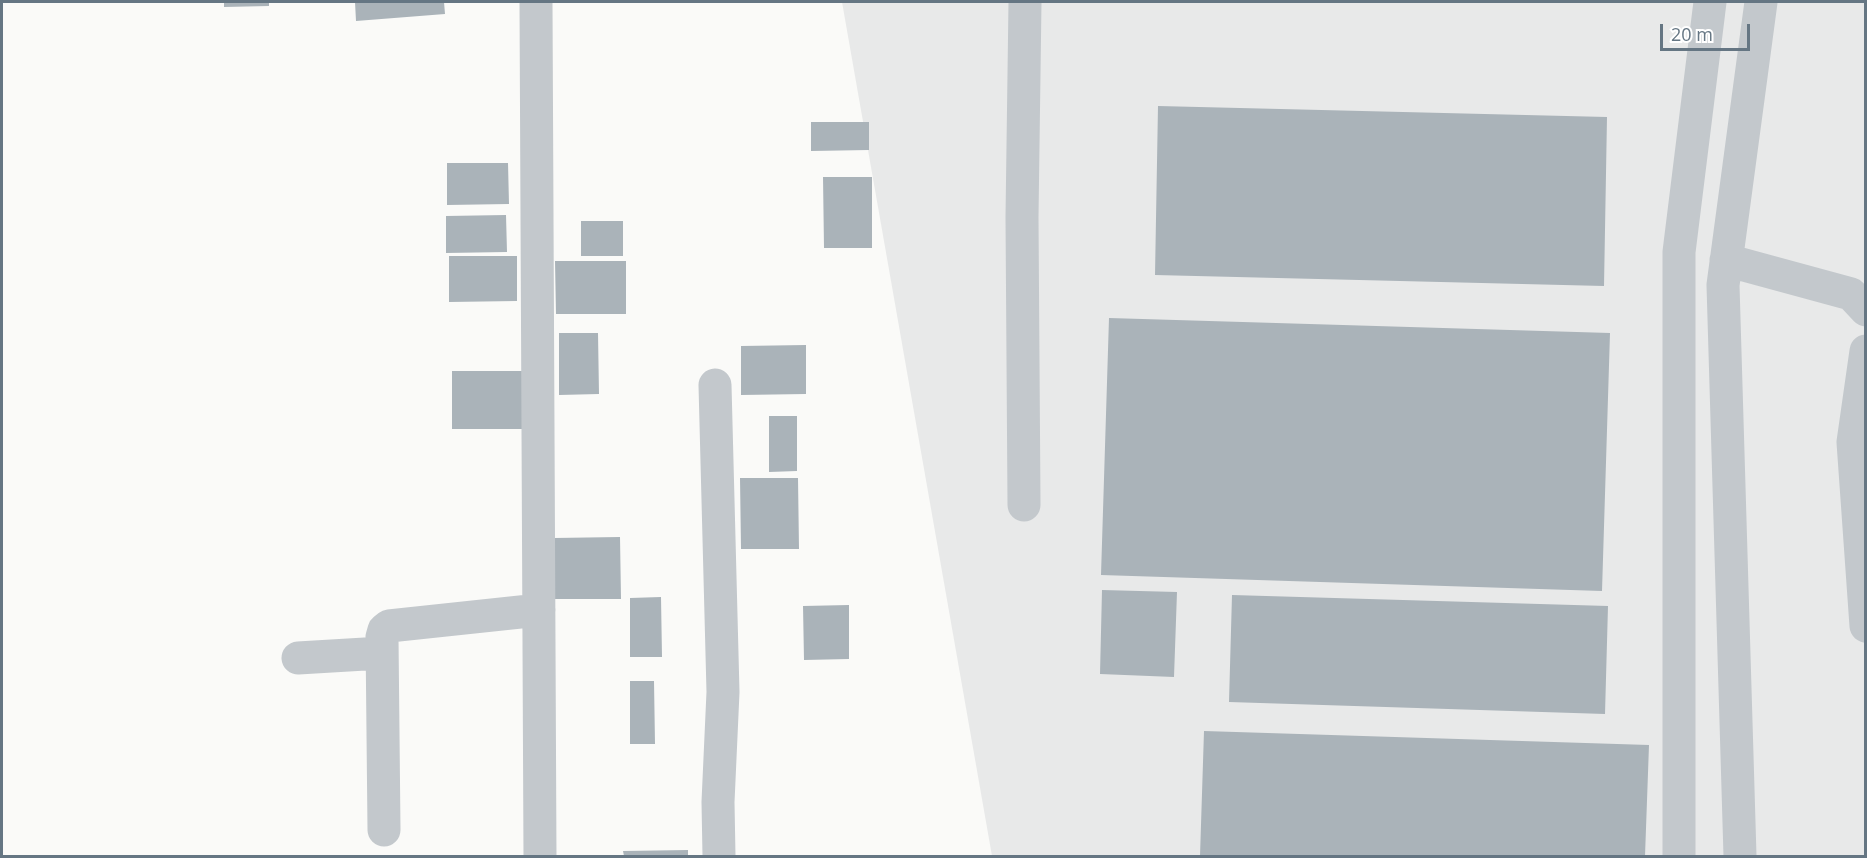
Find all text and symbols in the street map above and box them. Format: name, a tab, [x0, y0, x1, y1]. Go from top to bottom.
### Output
scale bar	[1663, 12, 1753, 50]
text: 20 m	[1671, 22, 1713, 46]

